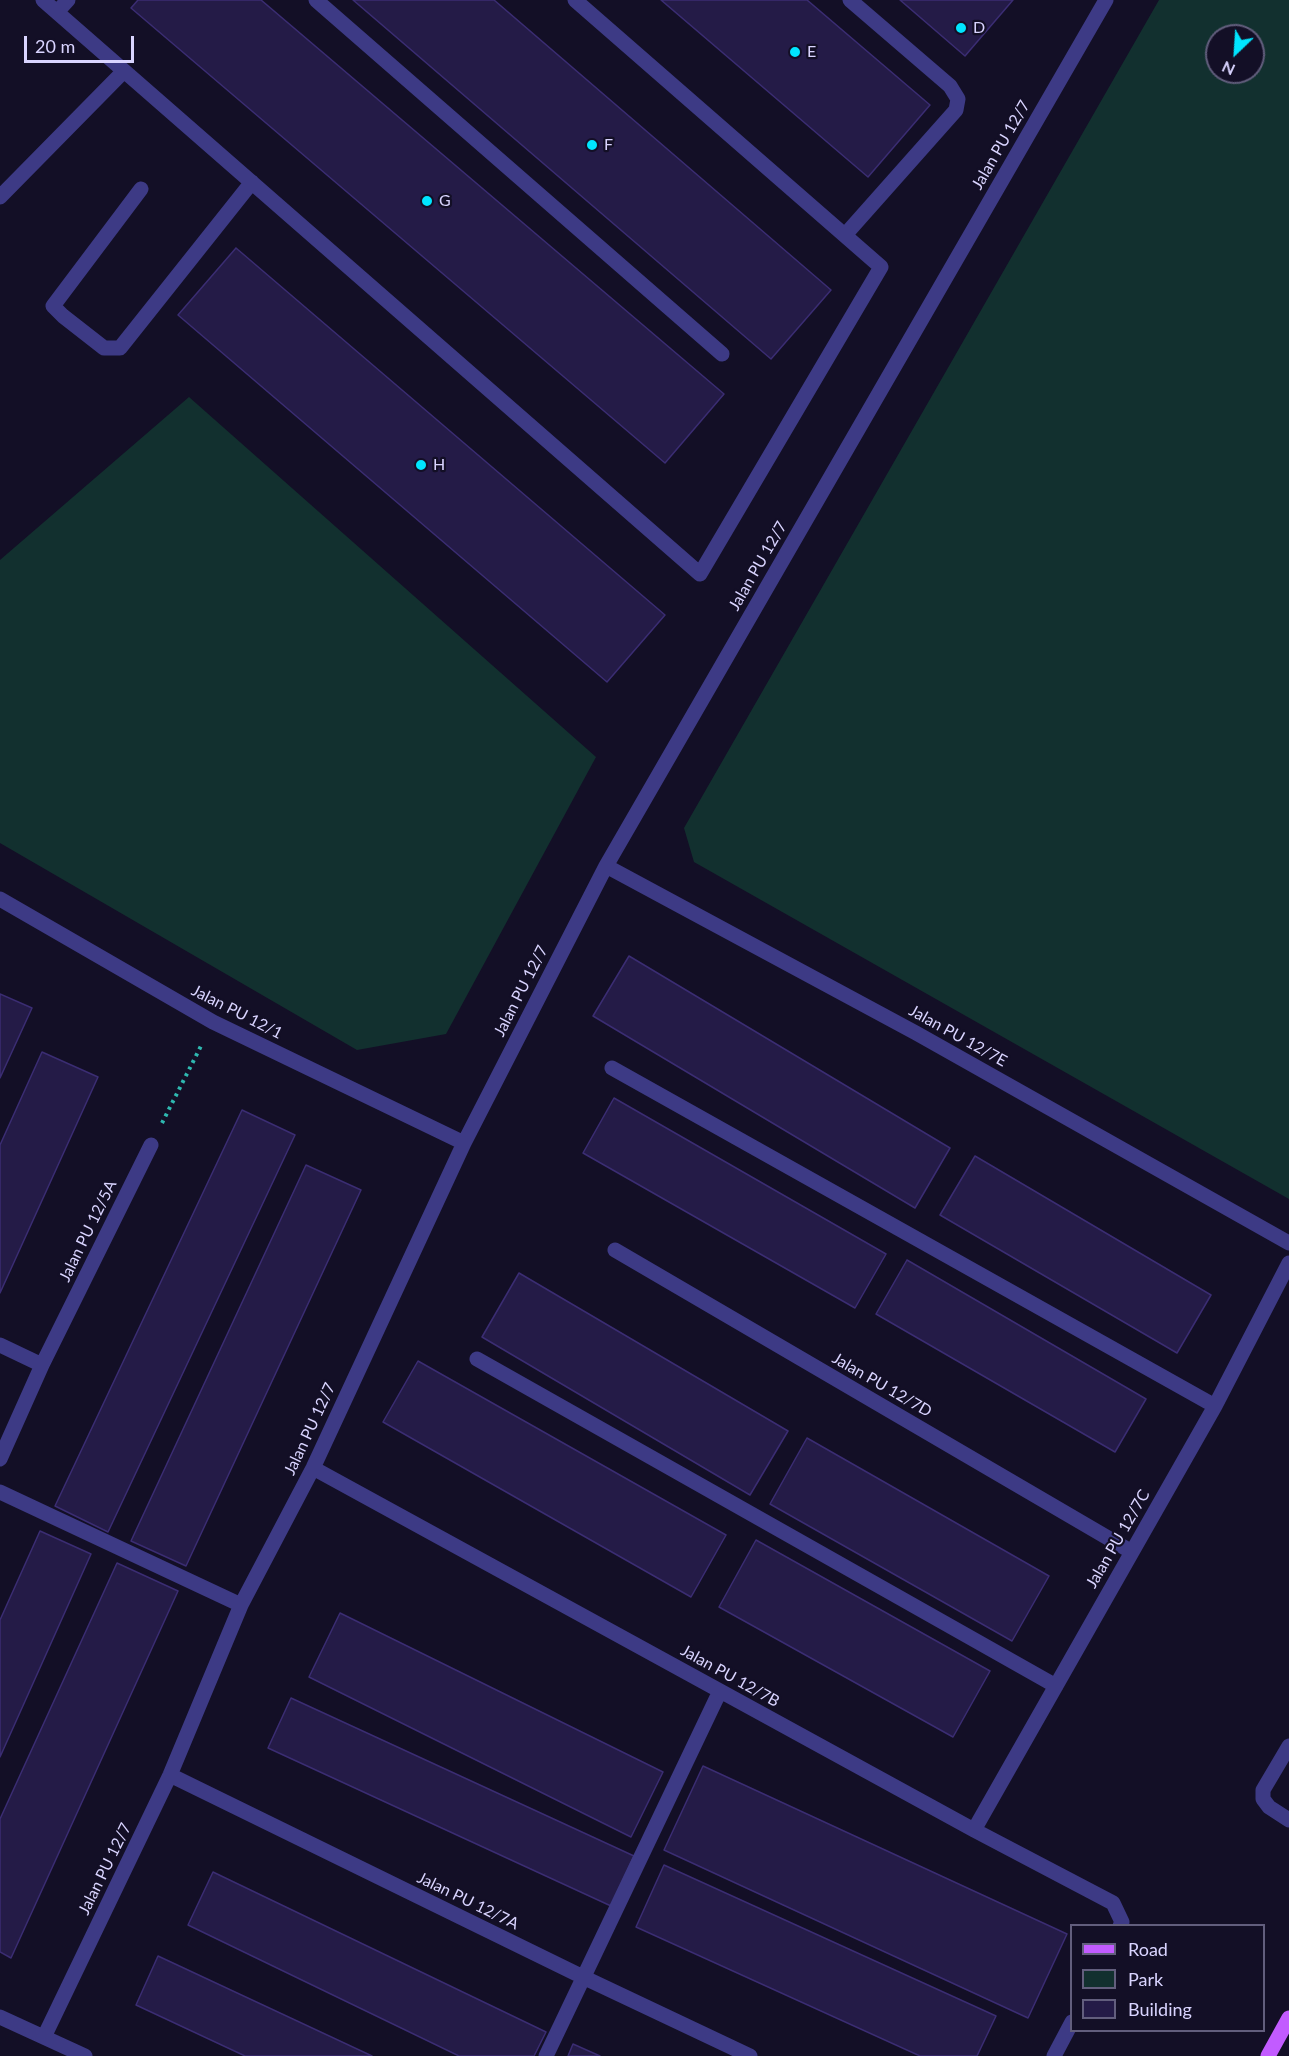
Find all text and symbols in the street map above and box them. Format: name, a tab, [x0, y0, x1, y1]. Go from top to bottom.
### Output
place label: D	[973, 18, 985, 38]
marker: D	[954, 21, 968, 35]
scale bar	[27, 24, 136, 62]
north arrow	[1205, 24, 1265, 84]
text: 20 m	[35, 35, 75, 57]
place label: E	[807, 42, 816, 62]
marker: E	[788, 45, 802, 59]
text: N	[1218, 58, 1238, 80]
street label: Jalan PU 12/7	[968, 97, 1034, 193]
place label: F	[604, 135, 613, 155]
marker: F	[585, 138, 599, 152]
place label: G	[439, 191, 451, 211]
marker: G	[420, 194, 434, 208]
place label: H	[433, 455, 445, 475]
marker: H	[414, 458, 428, 472]
street label: Jalan PU 12/7	[725, 518, 791, 614]
street label: Jalan PU 12/7	[490, 942, 552, 1040]
street label: Jalan PU 12/1	[188, 981, 286, 1043]
street label: Jalan PU 12/7E	[906, 1001, 1010, 1071]
street label: Jalan PU 12/5A	[55, 1177, 121, 1285]
street label: Jalan PU 12/7D	[829, 1349, 935, 1421]
street label: Jalan PU 12/7	[280, 1380, 340, 1478]
street label: Jalan PU 12/7C	[1082, 1486, 1154, 1592]
street label: Jalan PU 12/7B	[677, 1641, 783, 1711]
street label: Jalan PU 12/7	[75, 1820, 135, 1918]
street label: Jalan PU 12/7A	[414, 1868, 522, 1934]
legend	[1070, 1924, 1265, 2032]
text: Road	[1128, 1938, 1168, 1960]
text: Park	[1128, 1968, 1163, 1990]
text: Building	[1128, 1998, 1192, 2020]

